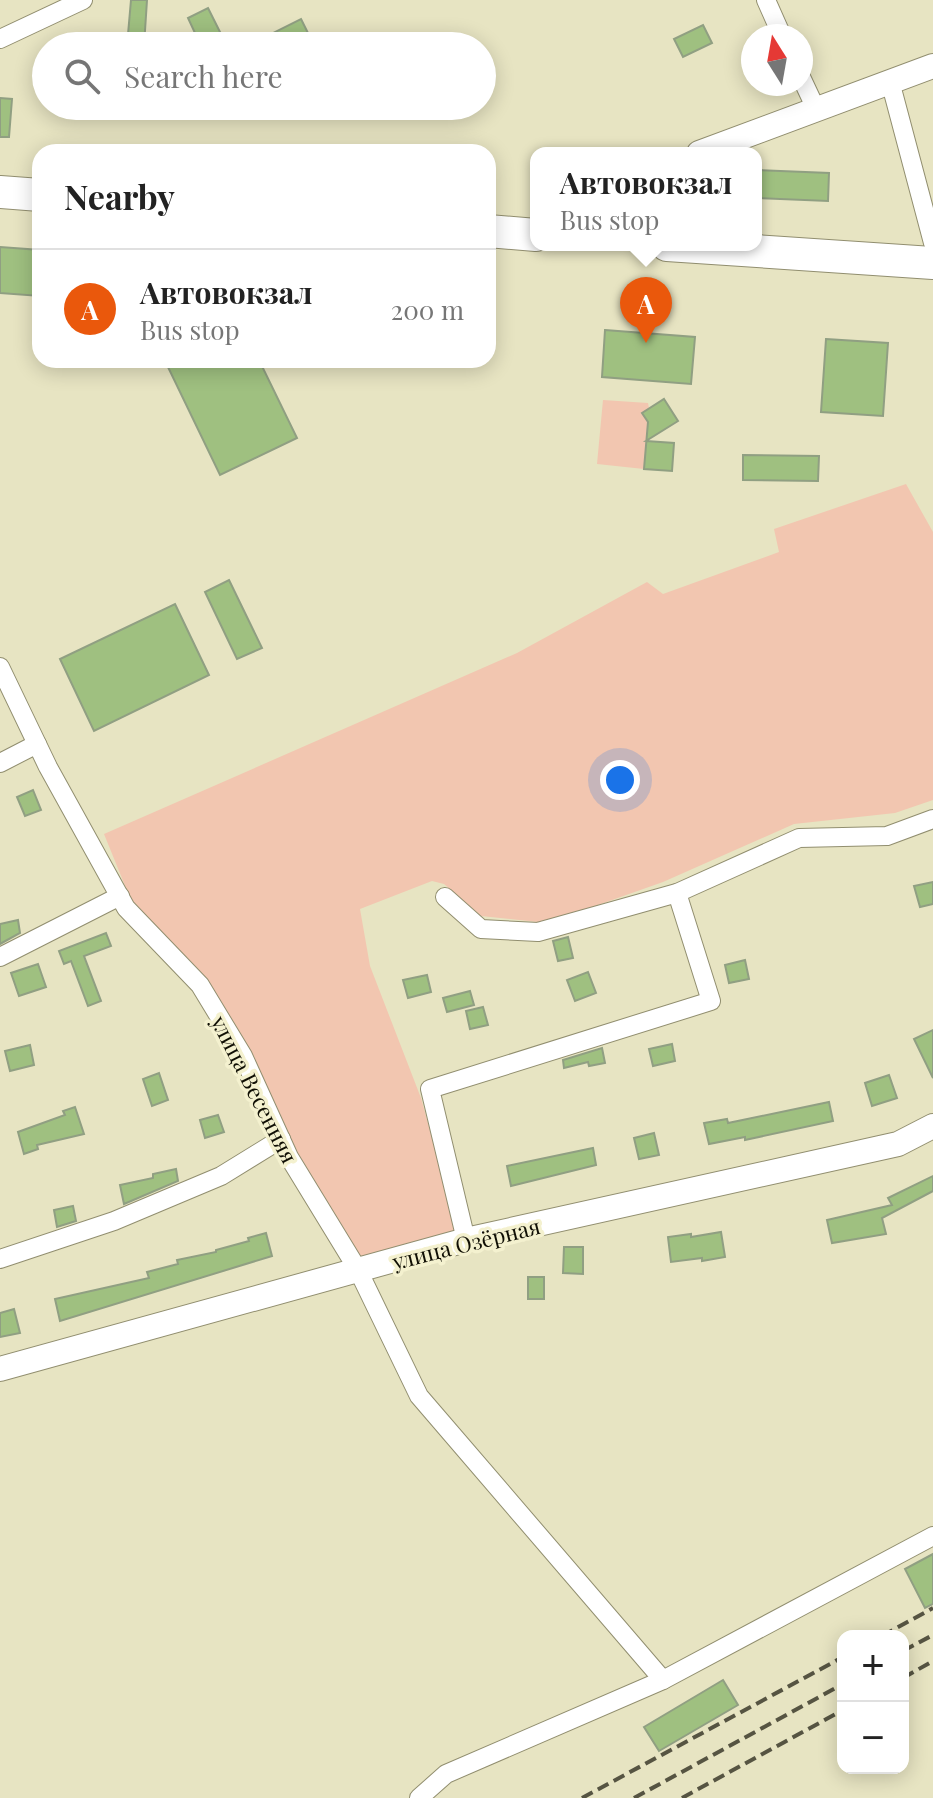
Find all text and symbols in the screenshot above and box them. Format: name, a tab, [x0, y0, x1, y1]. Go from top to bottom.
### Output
north arrow	[741, 24, 813, 96]
search box	[32, 32, 496, 120]
icon: search	[60, 54, 104, 98]
text: Search here	[124, 56, 283, 96]
popup	[530, 147, 762, 251]
text: Автовокзал	[560, 162, 732, 202]
text: Nearby	[64, 173, 175, 219]
text: Bus stop	[560, 202, 659, 237]
text: Автовокзал	[140, 272, 313, 312]
pin: A	[620, 277, 672, 343]
text: A	[81, 292, 99, 327]
text: 200 m	[391, 292, 464, 327]
text: Bus stop	[140, 312, 240, 347]
your location	[600, 760, 640, 800]
street label: улица Весенняя	[204, 1009, 305, 1168]
street label: улица Озёрная	[388, 1210, 543, 1276]
map controls	[837, 1630, 909, 1774]
button: +	[837, 1630, 909, 1702]
button: −	[837, 1702, 909, 1774]

